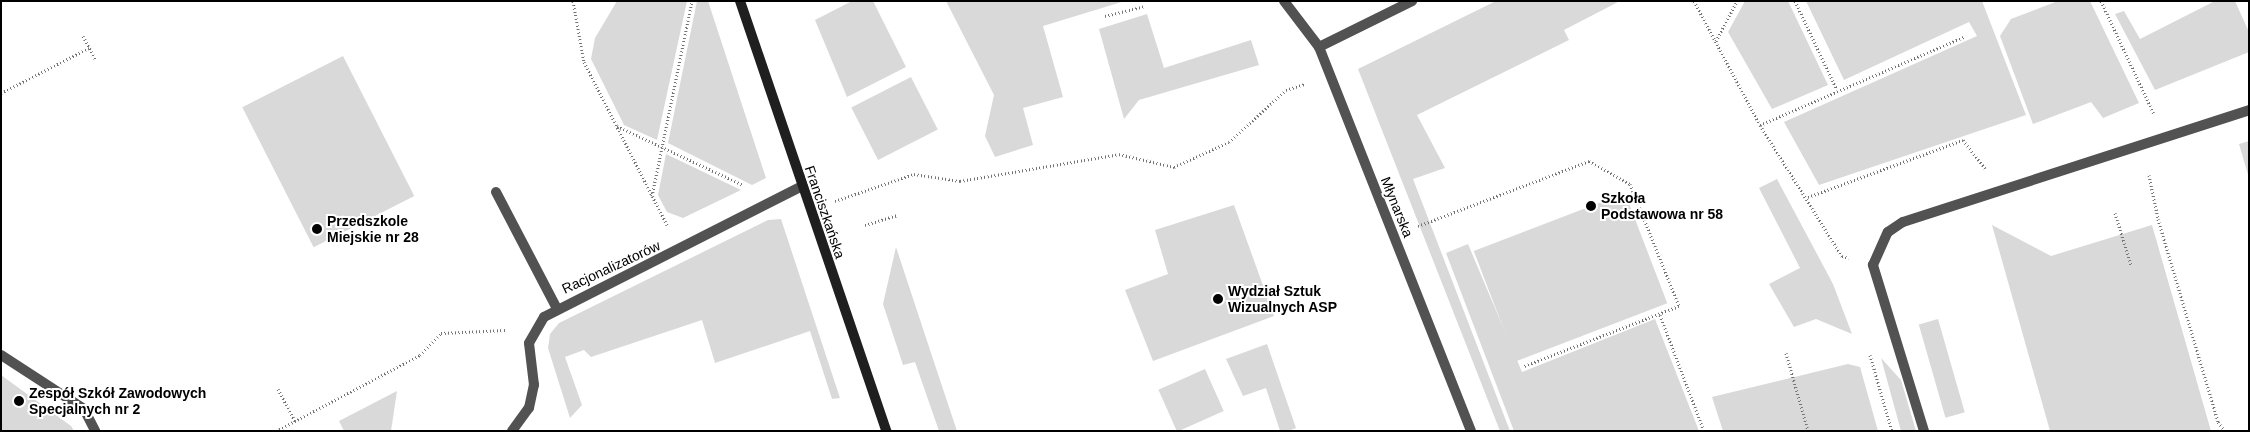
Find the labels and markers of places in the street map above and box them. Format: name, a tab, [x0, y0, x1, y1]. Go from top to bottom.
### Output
place label: Szkoła Podstawowa nr 58	[1601, 190, 1723, 222]
marker: Szkoła Podstawowa nr 58	[1585, 200, 1597, 212]
place label: Przedszkole Miejskie nr 28	[327, 213, 419, 246]
marker: Przedszkole Miejskie nr 28	[311, 223, 323, 235]
place label: Wydział Sztuk Wizualnych ASP	[1228, 283, 1338, 316]
marker: Wydział Sztuk Wizualnych ASP	[1212, 293, 1224, 305]
place label: Zespół Szkół Zawodowych Specjalnych nr 2	[29, 385, 206, 418]
marker: Zespół Szkół Zawodowych Specjalnych nr 2	[13, 395, 25, 407]

